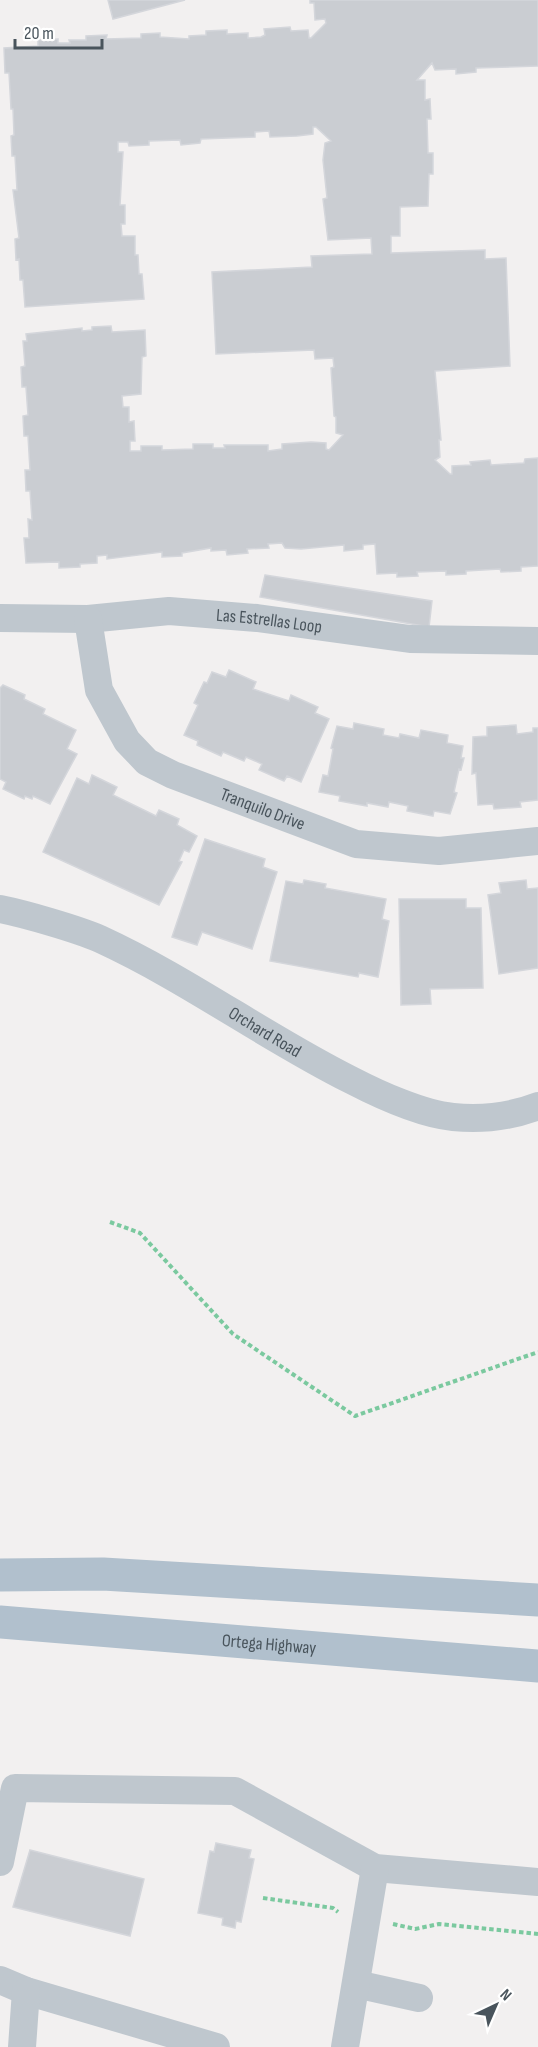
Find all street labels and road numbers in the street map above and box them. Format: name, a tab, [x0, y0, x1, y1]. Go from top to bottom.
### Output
street label: Las Estrellas Loop	[215, 604, 323, 637]
street label: Tranquilo Drive	[217, 783, 308, 834]
street label: Orchard Road	[225, 1002, 305, 1062]
street label: Ortega Highway	[221, 1630, 317, 1658]

